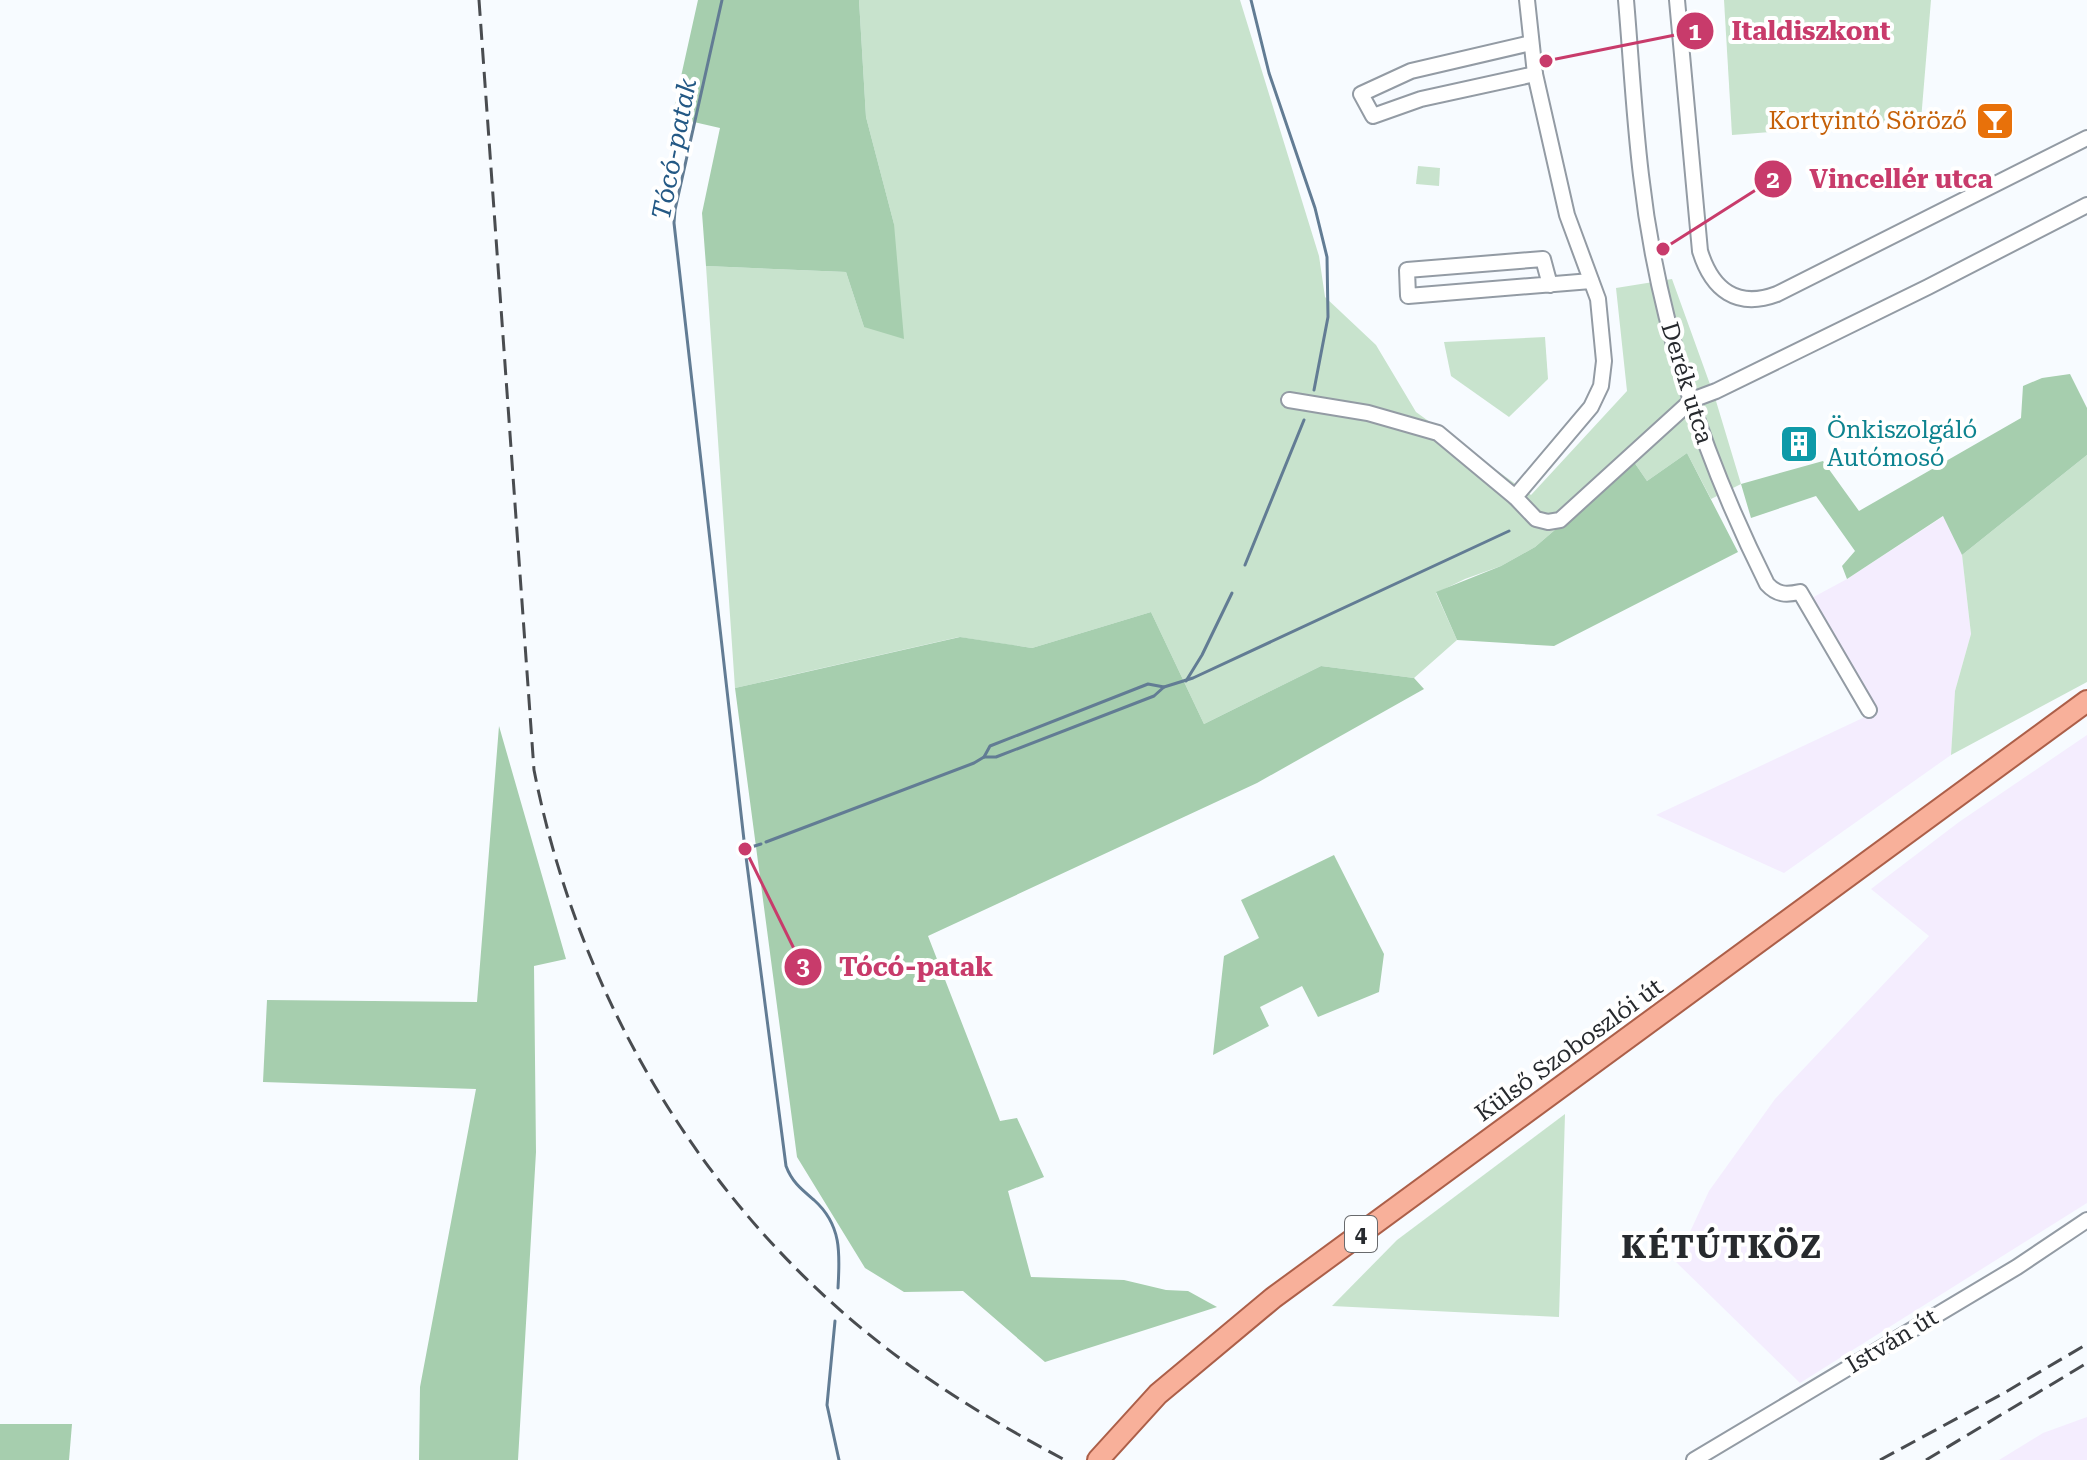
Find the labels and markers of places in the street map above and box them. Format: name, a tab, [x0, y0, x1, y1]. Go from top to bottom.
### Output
callout: Italdiszkont	[1675, 6, 1906, 56]
bar icon: Kortyintó Söröző	[1974, 100, 2016, 142]
place label: Kortyintó Söröző	[1769, 107, 1967, 135]
callout: Vincellér utca	[1753, 154, 2008, 204]
place label: Önkiszolgáló Autómosó	[1827, 415, 1977, 472]
building icon: Önkiszolgáló Autómosó	[1778, 423, 1820, 465]
callout: Tócó-patak	[783, 942, 1009, 992]

